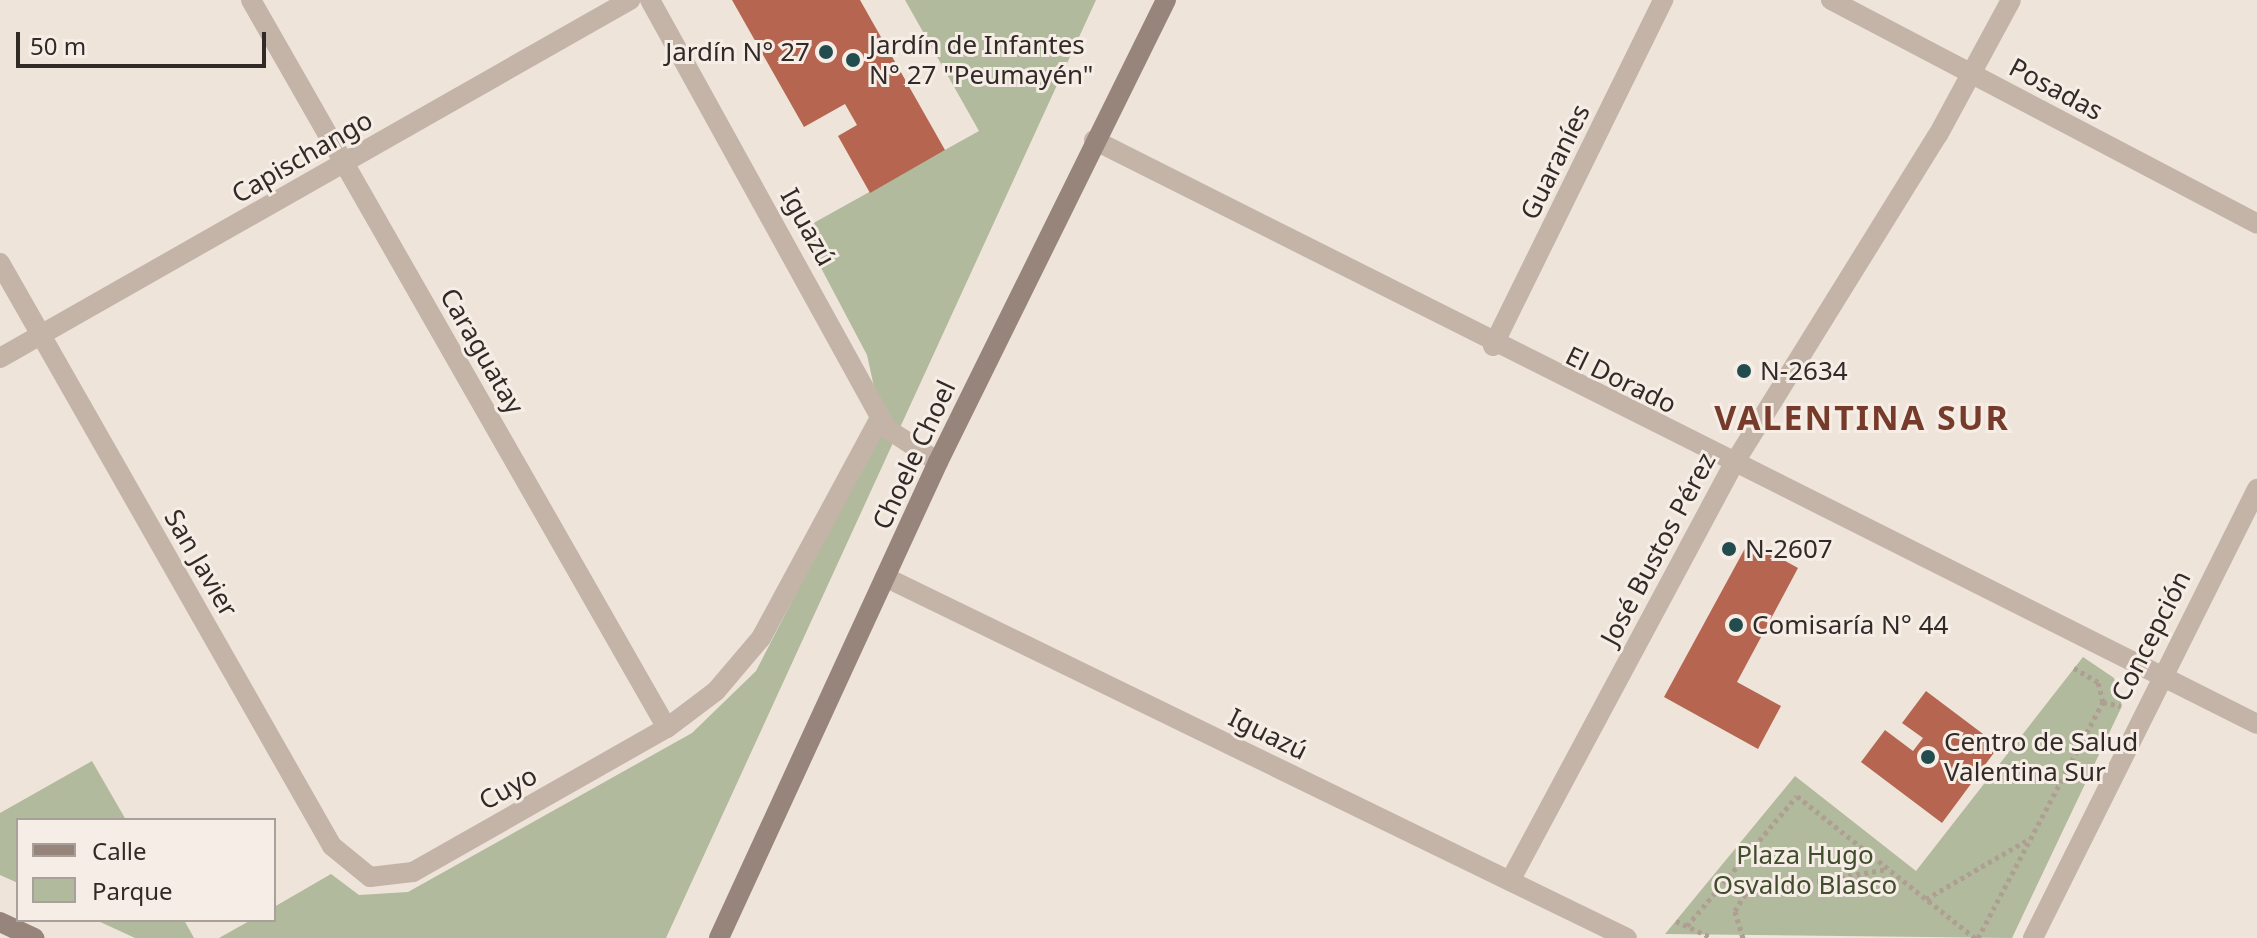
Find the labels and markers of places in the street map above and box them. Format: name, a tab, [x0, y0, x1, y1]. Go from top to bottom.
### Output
place label: Jardín de Infantes N° 27 "Peumayén"	[869, 29, 1093, 90]
place label: Jardín N° 27	[665, 36, 810, 68]
marker: Jardín N° 27	[817, 43, 835, 61]
marker: Jardín de Infantes N° 27 "Peumayén"	[844, 51, 862, 69]
place label: N-2634	[1760, 355, 1848, 387]
marker: N-2634	[1735, 362, 1753, 380]
place label: N-2607	[1745, 533, 1833, 565]
marker: N-2607	[1720, 540, 1738, 558]
place label: Comisaría N° 44	[1752, 609, 1948, 641]
marker: Comisaría N° 44	[1727, 616, 1745, 634]
place label: Centro de Salud Valentina Sur	[1944, 726, 2138, 788]
marker: Centro de Salud Valentina Sur	[1919, 748, 1937, 766]

